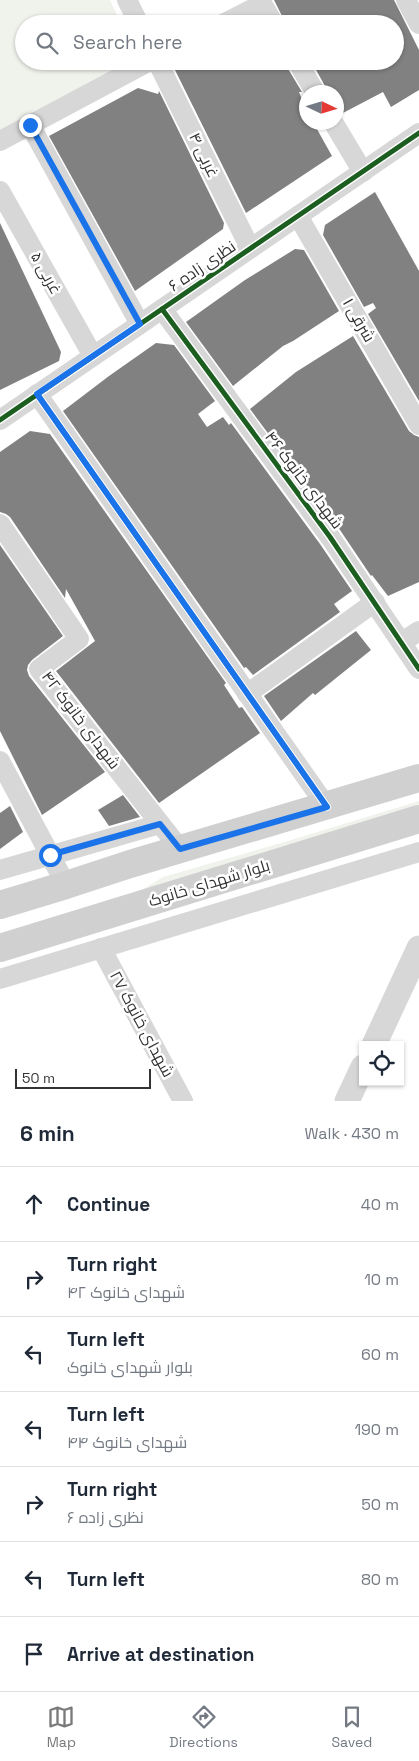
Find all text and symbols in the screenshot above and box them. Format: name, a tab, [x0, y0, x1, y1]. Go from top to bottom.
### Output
search box	[15, 15, 404, 70]
icon: search	[33, 29, 61, 57]
text: Search here	[73, 30, 183, 55]
north arrow	[299, 85, 344, 130]
route end	[19, 114, 42, 137]
street label: ۴ غربی	[184, 129, 224, 181]
street label: نظری زاده ۶	[164, 236, 240, 296]
street label: ۵ غربی	[26, 248, 66, 298]
street label: شرقی ۱	[338, 294, 380, 346]
street label: ۴۶ شهدای خانوک	[260, 427, 348, 533]
street label: شهدای خانوک ۴۲	[37, 667, 125, 773]
route start	[39, 844, 62, 867]
street label: بلوار شهدای خانوک	[146, 855, 272, 911]
street label: شهدای خانوک ۲۷	[105, 967, 179, 1081]
map controls	[359, 1041, 404, 1086]
button: locate	[359, 1041, 404, 1086]
scale bar	[15, 1066, 151, 1089]
text: 50 m	[22, 1069, 55, 1087]
text: 6 min	[20, 1120, 75, 1147]
text: Walk · 430 m	[304, 1123, 399, 1144]
icon: ahead	[20, 1190, 48, 1218]
text: Continue	[67, 1192, 150, 1217]
text: 40 m	[361, 1194, 399, 1215]
text: Turn right	[67, 1252, 157, 1277]
icon: right	[20, 1265, 48, 1293]
text: 10 m	[364, 1269, 399, 1290]
text: شهدای خانوک ۴۲	[67, 1282, 185, 1303]
text: Turn left	[67, 1327, 145, 1352]
icon: left	[20, 1340, 48, 1368]
text: 60 m	[361, 1344, 399, 1365]
text: بلوار شهدای خانوک	[67, 1357, 193, 1378]
text: Turn left	[67, 1402, 145, 1427]
icon: left	[20, 1415, 48, 1443]
text: 190 m	[354, 1419, 399, 1440]
text: ۴۴ شهدای خانوک	[67, 1432, 187, 1453]
text: Turn right	[67, 1477, 157, 1502]
icon: right	[20, 1490, 48, 1518]
text: 50 m	[361, 1494, 399, 1515]
text: نظری زاده ۶	[67, 1507, 144, 1528]
icon: left	[20, 1565, 48, 1593]
text: Turn left	[67, 1567, 145, 1592]
text: 80 m	[361, 1569, 399, 1590]
icon: arrive	[20, 1640, 48, 1668]
text: Arrive at destination	[67, 1642, 255, 1667]
tab: Map	[47, 1703, 76, 1751]
tab: Directions	[169, 1703, 238, 1751]
tab: Saved	[331, 1703, 372, 1751]

